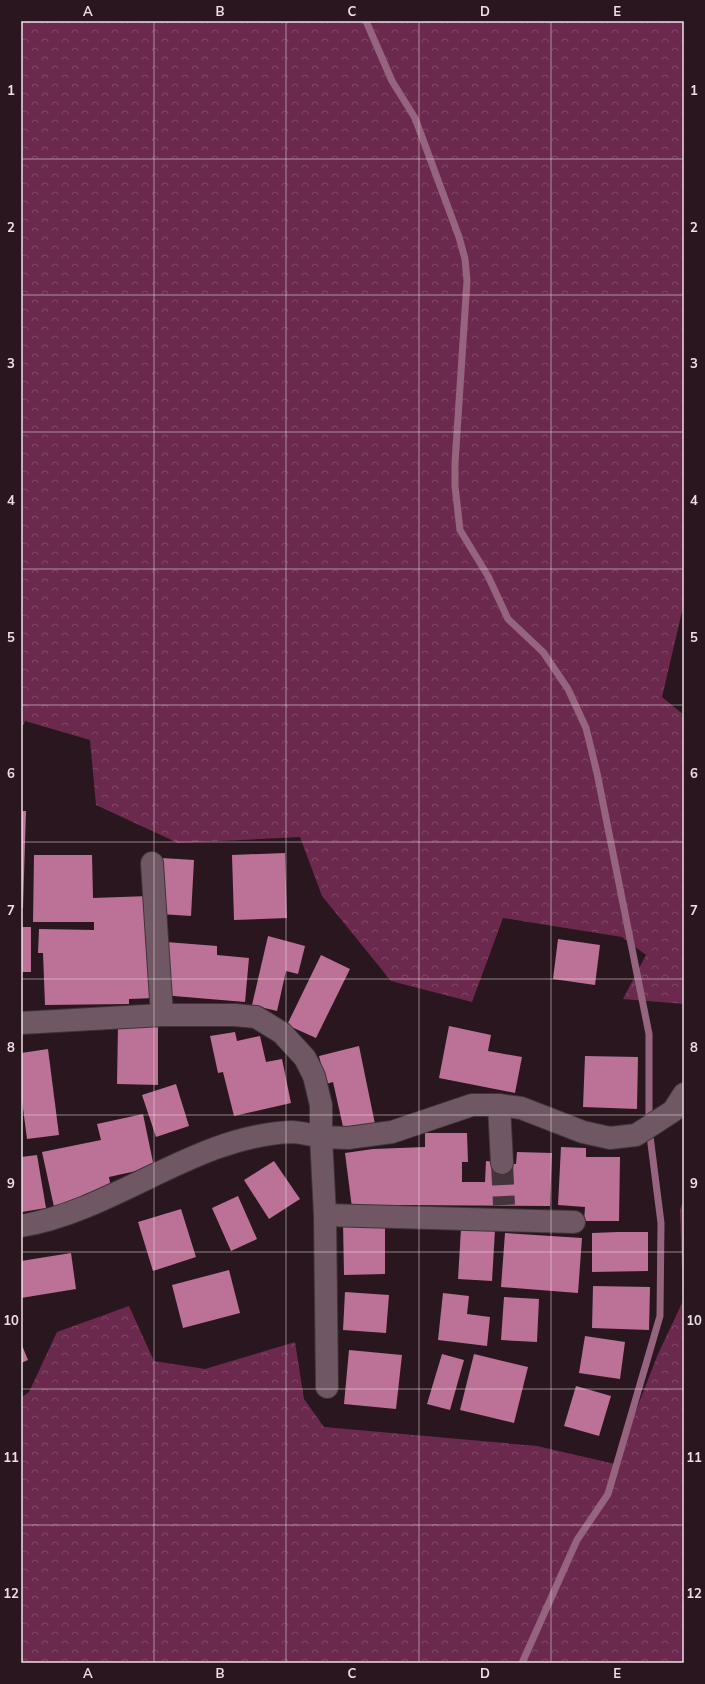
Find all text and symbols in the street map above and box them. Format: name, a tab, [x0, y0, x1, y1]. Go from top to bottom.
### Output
text: A	[83, 3, 93, 19]
text: B	[216, 3, 225, 19]
text: C	[348, 3, 357, 19]
text: D	[480, 3, 490, 19]
text: E	[613, 3, 621, 19]
text: 1	[7, 82, 15, 98]
text: 1	[690, 82, 698, 98]
text: 2	[7, 219, 15, 235]
text: 2	[690, 219, 698, 235]
text: 3	[7, 355, 15, 371]
text: 3	[690, 355, 698, 371]
text: 4	[7, 492, 15, 508]
text: 4	[690, 492, 698, 508]
text: 5	[7, 629, 15, 645]
text: 5	[690, 629, 698, 645]
text: 6	[7, 765, 15, 781]
text: 6	[690, 765, 698, 781]
text: 7	[7, 902, 15, 918]
text: 7	[690, 902, 698, 918]
text: 8	[7, 1039, 15, 1055]
text: 8	[690, 1039, 698, 1055]
text: 9	[7, 1175, 15, 1191]
text: 9	[690, 1175, 698, 1191]
text: 10	[3, 1312, 19, 1328]
text: 10	[686, 1312, 702, 1328]
text: 11	[3, 1449, 19, 1465]
text: 11	[686, 1449, 702, 1465]
text: 12	[3, 1585, 19, 1601]
text: 12	[686, 1585, 702, 1601]
text: A	[83, 1665, 93, 1681]
text: B	[216, 1665, 225, 1681]
text: C	[348, 1665, 357, 1681]
text: D	[480, 1665, 490, 1681]
text: E	[613, 1665, 621, 1681]

